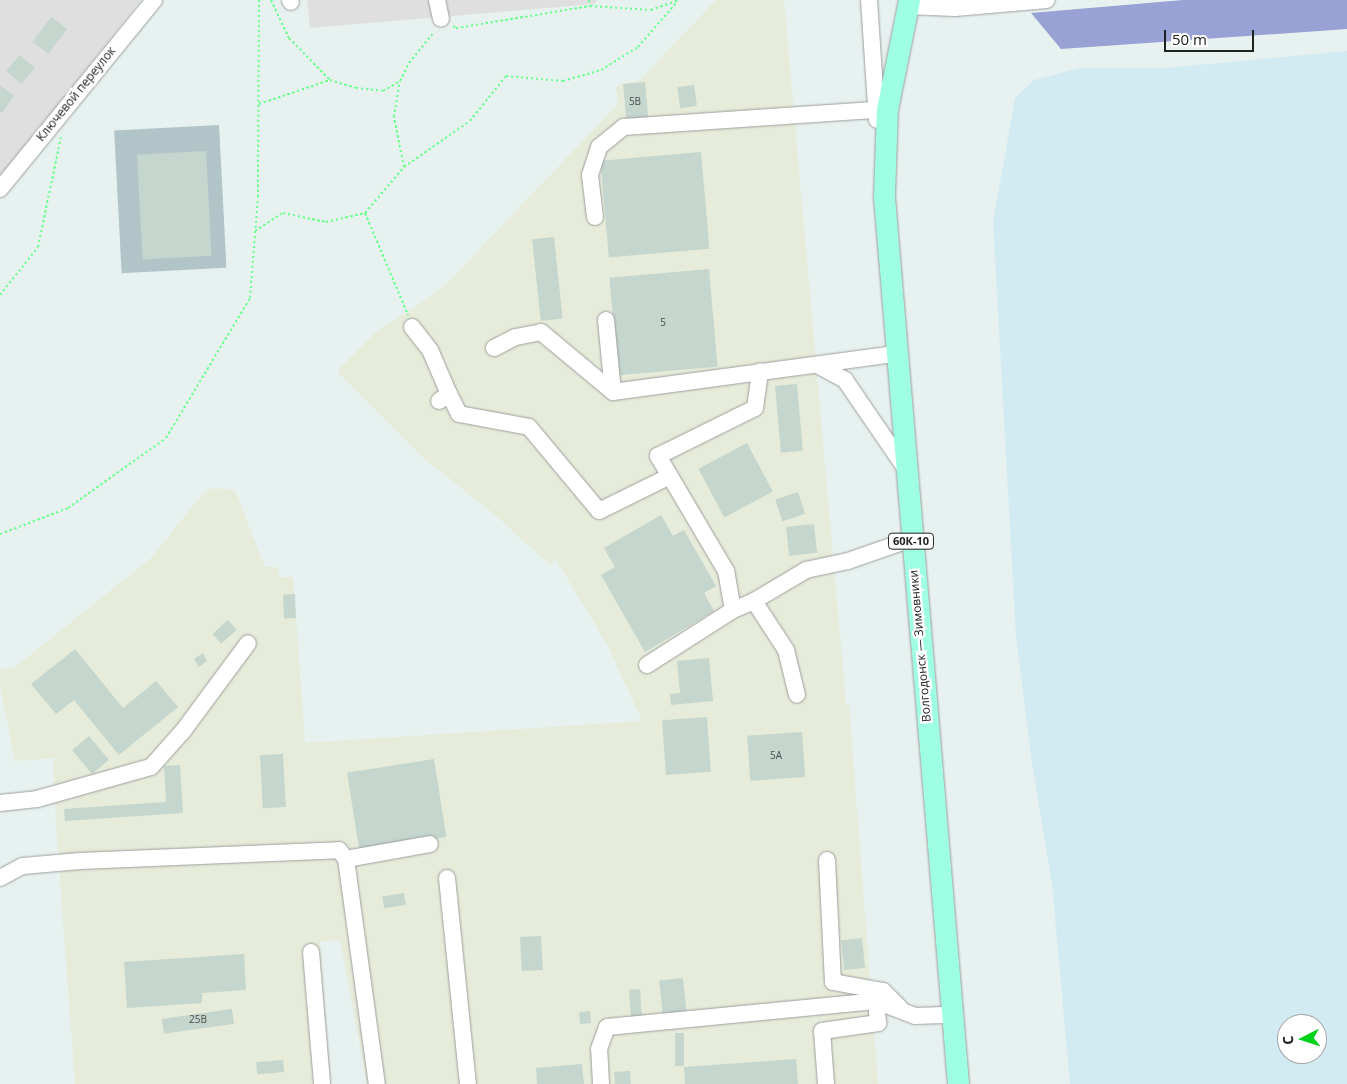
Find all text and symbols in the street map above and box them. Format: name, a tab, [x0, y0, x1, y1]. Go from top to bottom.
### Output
scale bar	[1167, 20, 1257, 52]
text: 50 m	[1172, 29, 1207, 49]
street label: Ключевой переулок	[33, 44, 119, 144]
house number: 5В	[629, 96, 641, 108]
house number: 5	[660, 317, 666, 329]
road number: 60К-10	[887, 532, 935, 550]
street label: Волгодонск — Зимовники	[906, 569, 934, 723]
house number: 5А	[770, 750, 782, 762]
house number: 25В	[189, 1014, 207, 1026]
north arrow	[1277, 1014, 1327, 1064]
text: С	[1278, 1035, 1297, 1046]

